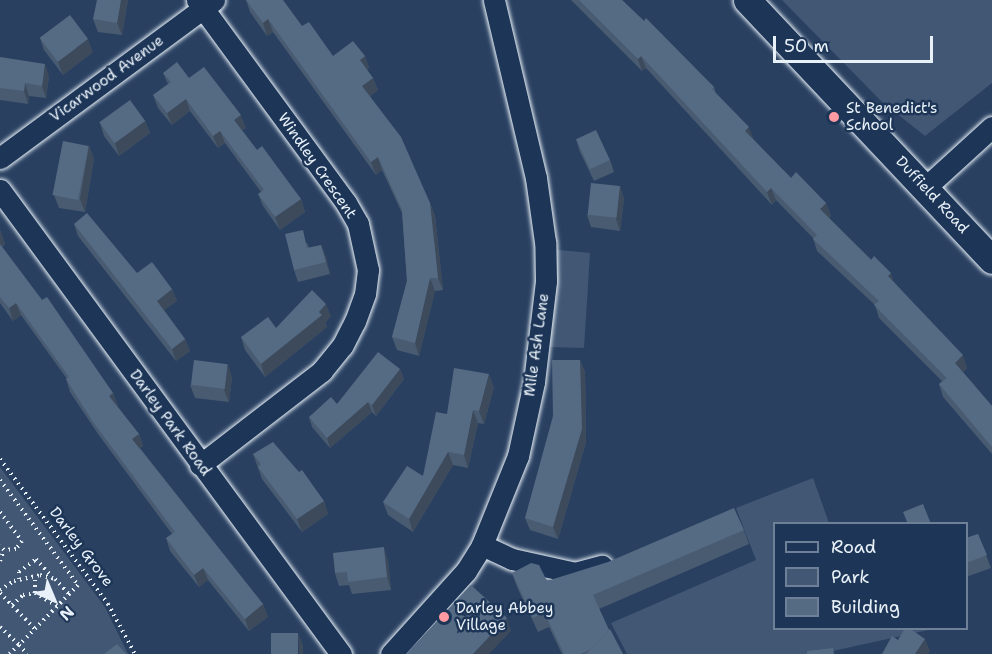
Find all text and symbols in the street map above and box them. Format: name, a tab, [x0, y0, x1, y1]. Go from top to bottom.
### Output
scale bar	[776, 24, 936, 62]
street label: Vicarwood Avenue	[47, 32, 167, 126]
text: 50 m	[784, 34, 829, 58]
place label: St Benedict's School	[846, 99, 937, 134]
street label: Windley Crescent	[274, 110, 360, 222]
marker: St Benedict's School	[827, 110, 841, 124]
street label: Duffield Road	[892, 153, 972, 237]
street label: Mile Ash Lane	[521, 292, 553, 398]
street label: Darley Park Road	[125, 366, 215, 480]
street label: Darley Grove	[45, 504, 117, 590]
legend	[773, 522, 968, 630]
text: Road	[831, 535, 876, 559]
text: Park	[831, 565, 870, 589]
north arrow	[24, 570, 84, 630]
text: Building	[831, 595, 900, 619]
place label: Darley Abbey Village	[456, 599, 553, 634]
text: N	[55, 601, 79, 625]
marker: Darley Abbey Village	[437, 610, 451, 624]

